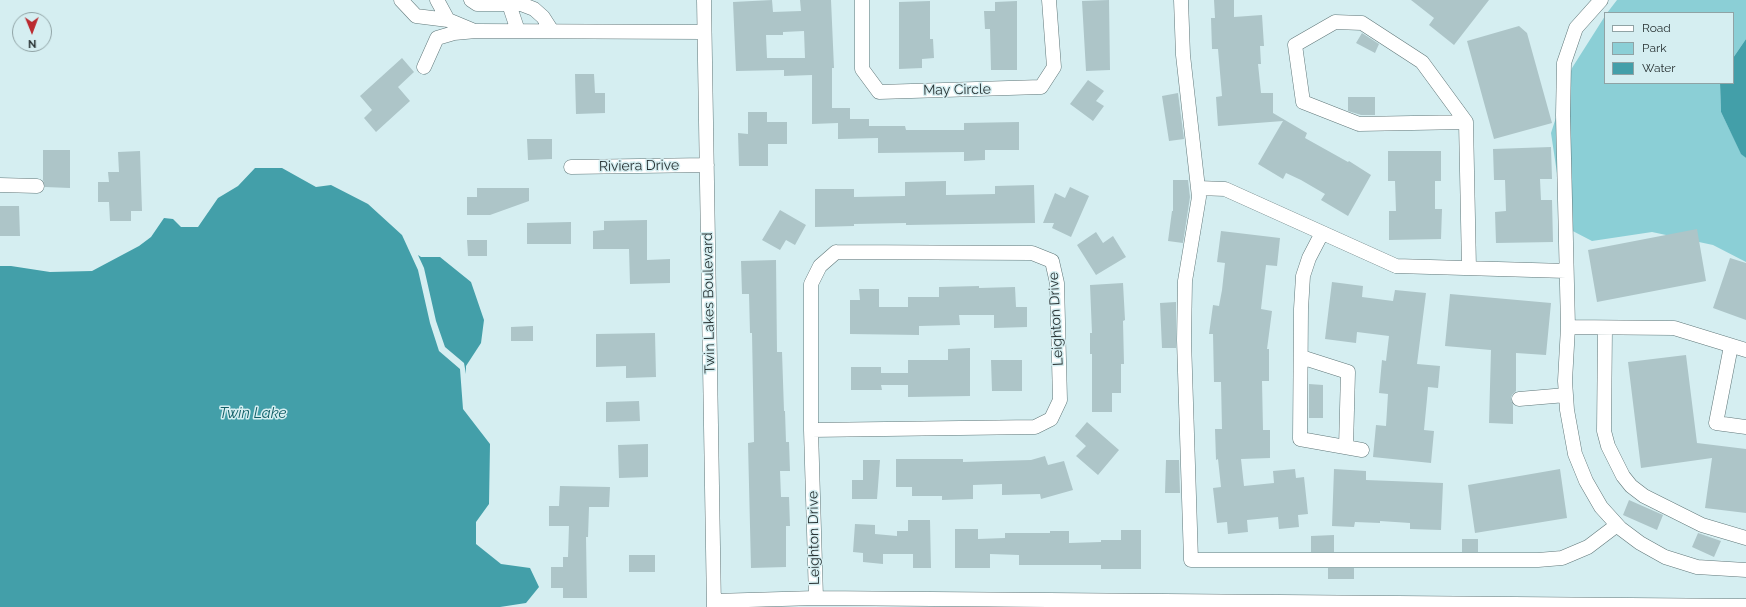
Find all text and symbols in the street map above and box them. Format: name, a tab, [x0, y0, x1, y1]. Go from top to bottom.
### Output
north arrow	[12, 12, 52, 52]
legend	[1604, 12, 1734, 84]
text: Road	[1642, 21, 1671, 35]
text: N	[28, 37, 37, 50]
text: Park	[1642, 41, 1667, 55]
text: Water	[1642, 61, 1676, 75]
street label: May Circle	[923, 81, 991, 99]
street label: Riviera Drive	[599, 157, 679, 175]
street label: Twin Lakes Boulevard	[699, 232, 719, 374]
street label: Leighton Drive	[1045, 272, 1067, 366]
water label: Twin Lake	[219, 404, 287, 422]
street label: Leighton Drive	[805, 491, 823, 585]

